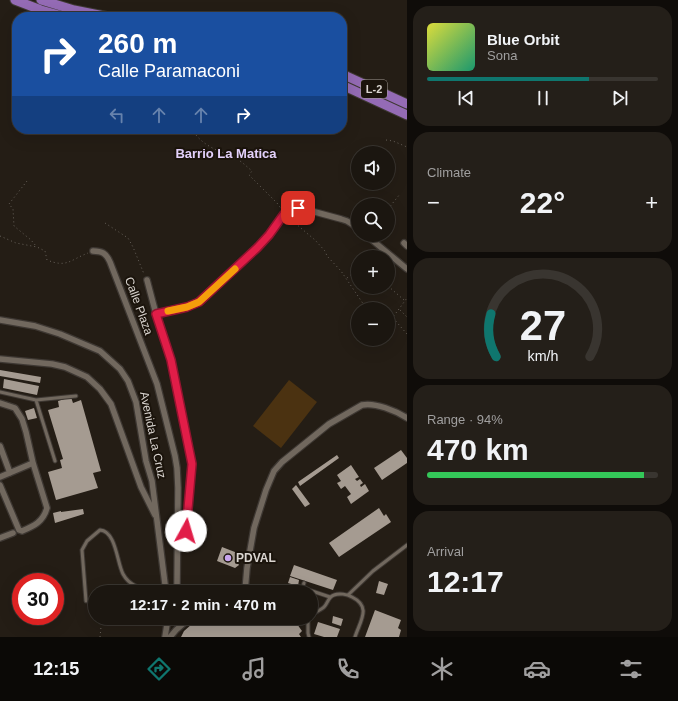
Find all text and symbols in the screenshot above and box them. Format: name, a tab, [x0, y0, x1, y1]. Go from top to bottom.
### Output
icon: right	[32, 28, 84, 80]
text: 260 m	[98, 28, 177, 59]
text: Blue Orbit	[487, 31, 560, 48]
text: Sona	[487, 48, 517, 63]
text: Calle Paramaconi	[98, 61, 240, 81]
road number: L-2	[361, 80, 387, 98]
icon: previous	[455, 87, 477, 109]
icon: pause	[532, 87, 554, 109]
icon: next	[609, 87, 631, 109]
icon: left	[106, 104, 128, 126]
icon: ahead	[148, 104, 170, 126]
icon: ahead	[190, 104, 212, 126]
icon: right	[232, 104, 254, 126]
district label: Barrio La Matica	[175, 146, 277, 161]
map controls	[351, 146, 395, 346]
button: sound	[351, 146, 395, 190]
text: Climate	[427, 165, 471, 180]
text: 22°	[520, 186, 565, 219]
text: −	[427, 190, 440, 215]
text: +	[645, 190, 658, 215]
pin	[281, 191, 315, 225]
icon: arrive	[287, 197, 309, 219]
button: search	[351, 198, 395, 242]
button: +	[351, 250, 395, 294]
street label: Calle Plaza	[122, 275, 156, 337]
text: 27	[519, 301, 566, 348]
button: −	[351, 302, 395, 346]
text: km/h	[527, 347, 558, 363]
street label: Avenida La Cruz	[137, 390, 169, 480]
text: Range · 94%	[427, 412, 503, 427]
text: 470 km	[427, 433, 529, 466]
position arrow	[165, 510, 207, 552]
text: Arrival	[427, 544, 464, 559]
place label: PDVAL	[236, 551, 276, 565]
marker: PDVAL	[223, 553, 233, 563]
text: 12:17	[427, 565, 504, 598]
speed limit sign: 30	[12, 573, 64, 625]
text: 12:17 · 2 min · 470 m	[130, 596, 276, 613]
icon: directions	[145, 655, 173, 683]
icon: music	[240, 655, 268, 683]
icon: phone	[334, 655, 362, 683]
icon: climate	[428, 655, 456, 683]
icon: car	[523, 655, 551, 683]
icon: filters	[617, 655, 645, 683]
text: 12:15	[33, 659, 79, 679]

